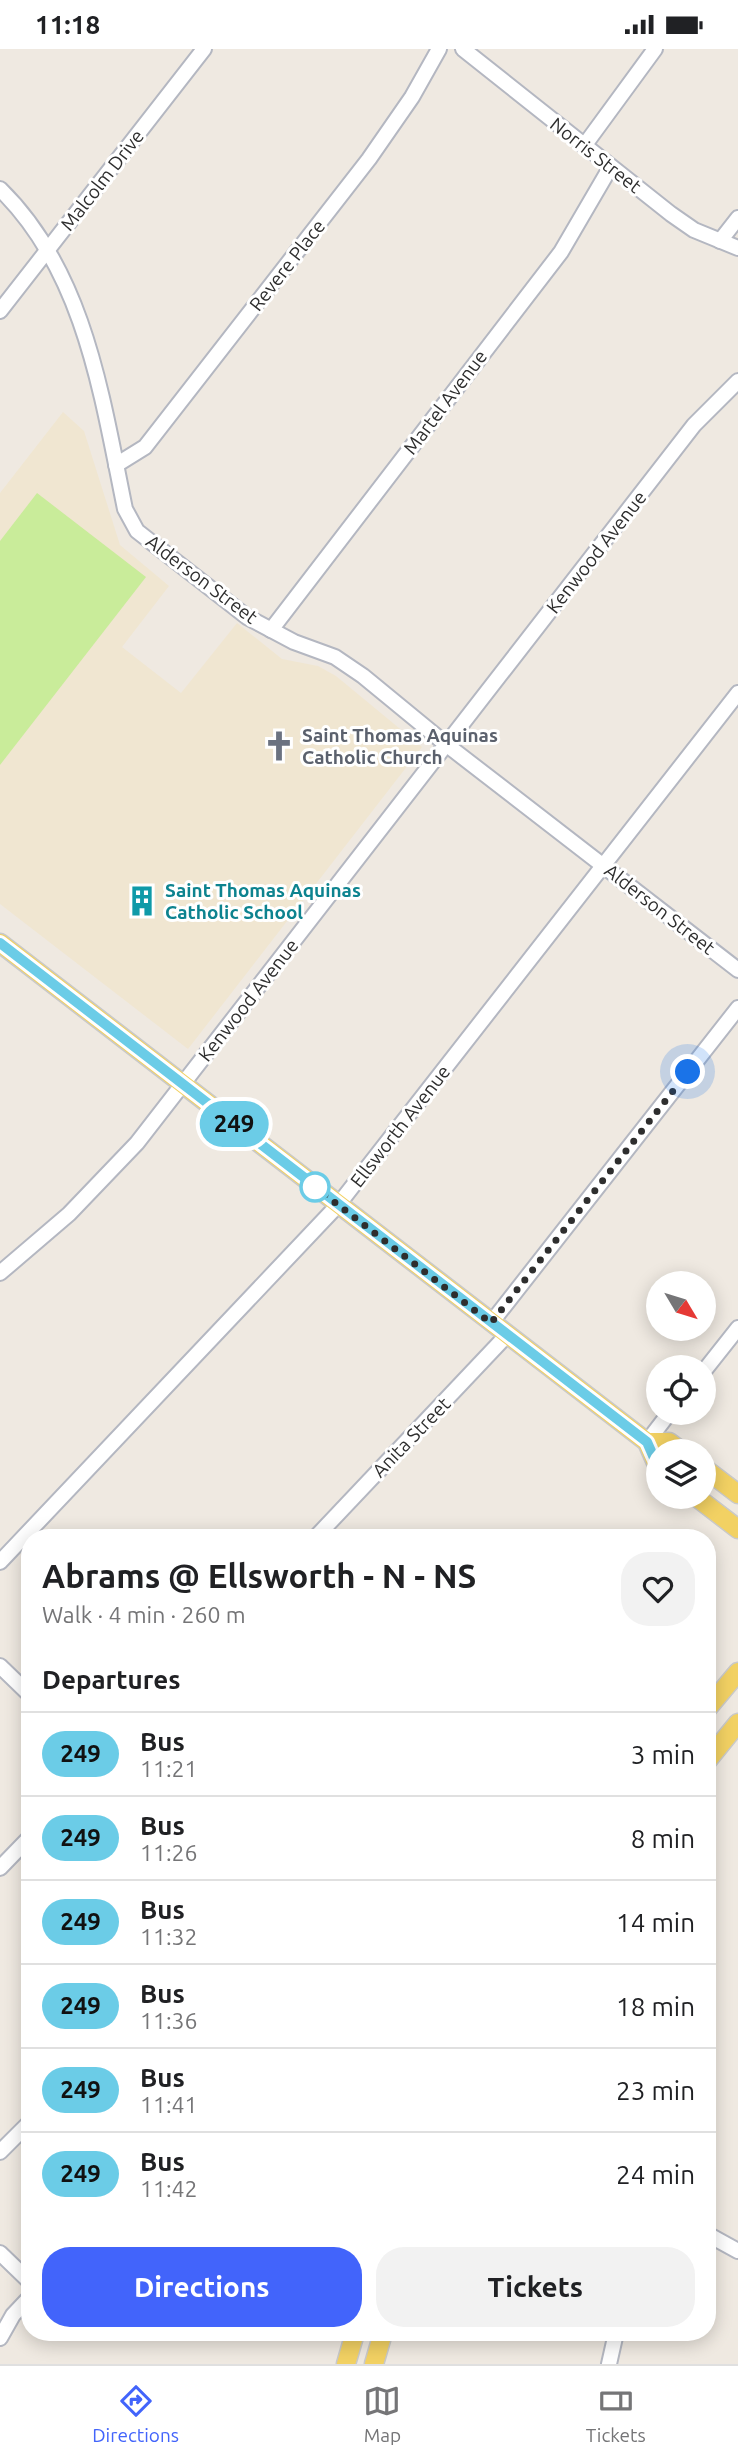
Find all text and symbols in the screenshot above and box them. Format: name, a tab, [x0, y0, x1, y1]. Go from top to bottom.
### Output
text: 11:18	[35, 10, 100, 39]
street label: Norris Street	[546, 113, 646, 198]
street label: Malcolm Drive	[56, 125, 148, 235]
street label: Revere Place	[245, 215, 329, 315]
street label: Martel Avenue	[399, 346, 491, 458]
street label: Kenwood Avenue	[541, 486, 651, 618]
street label: Alderson Street	[142, 530, 262, 628]
place label: Saint Thomas Aquinas Catholic Church	[302, 724, 498, 768]
church icon: Saint Thomas Aquinas Catholic Church	[262, 729, 296, 763]
street label: Alderson Street	[601, 859, 720, 959]
place label: Saint Thomas Aquinas Catholic School	[165, 879, 361, 923]
building icon: Saint Thomas Aquinas Catholic School	[125, 884, 159, 918]
street label: Kenwood Avenue	[193, 934, 303, 1066]
your location	[670, 1054, 705, 1089]
street label: Ellsworth Avenue	[346, 1061, 454, 1191]
line badge: 249	[194, 1101, 274, 1147]
text: 249	[214, 1110, 254, 1137]
unlabelled marker	[300, 1172, 330, 1202]
north arrow	[646, 1271, 716, 1341]
map controls	[646, 1271, 716, 1509]
button: locate	[646, 1355, 716, 1425]
street label: Anita Street	[368, 1392, 455, 1481]
button: layers	[646, 1439, 716, 1509]
button: heart	[621, 1552, 695, 1626]
text: Abrams @ Ellsworth - N - NS	[42, 1557, 476, 1594]
text: Walk · 4 min · 260 m	[42, 1602, 246, 1627]
text: Departures	[42, 1665, 180, 1694]
text: Bus	[140, 1727, 185, 1756]
text: 249	[60, 1740, 101, 1767]
text: 3 min	[631, 1740, 695, 1769]
text: 11:21	[140, 1756, 198, 1781]
text: Bus	[140, 1811, 185, 1840]
text: 249	[60, 1824, 101, 1851]
text: 8 min	[631, 1824, 695, 1853]
text: 11:26	[140, 1840, 198, 1865]
text: Bus	[140, 1895, 185, 1924]
text: 249	[60, 1908, 101, 1935]
text: 14 min	[616, 1908, 695, 1937]
text: 11:32	[140, 1924, 198, 1949]
text: Bus	[140, 1979, 185, 2008]
text: 249	[60, 1992, 101, 2019]
text: 18 min	[616, 1992, 695, 2021]
text: 11:36	[140, 2008, 198, 2033]
text: Bus	[140, 2063, 185, 2092]
text: 249	[60, 2076, 101, 2103]
text: 23 min	[616, 2076, 695, 2105]
text: 11:41	[140, 2092, 198, 2117]
text: Bus	[140, 2147, 185, 2176]
text: 249	[60, 2160, 101, 2187]
text: 24 min	[616, 2160, 695, 2189]
text: 11:42	[140, 2176, 198, 2201]
button: Directions	[42, 2247, 362, 2327]
button: Tickets	[376, 2247, 695, 2327]
tab: Directions	[92, 2382, 179, 2446]
tab: Map	[363, 2382, 401, 2446]
tab: Tickets	[586, 2382, 646, 2446]

